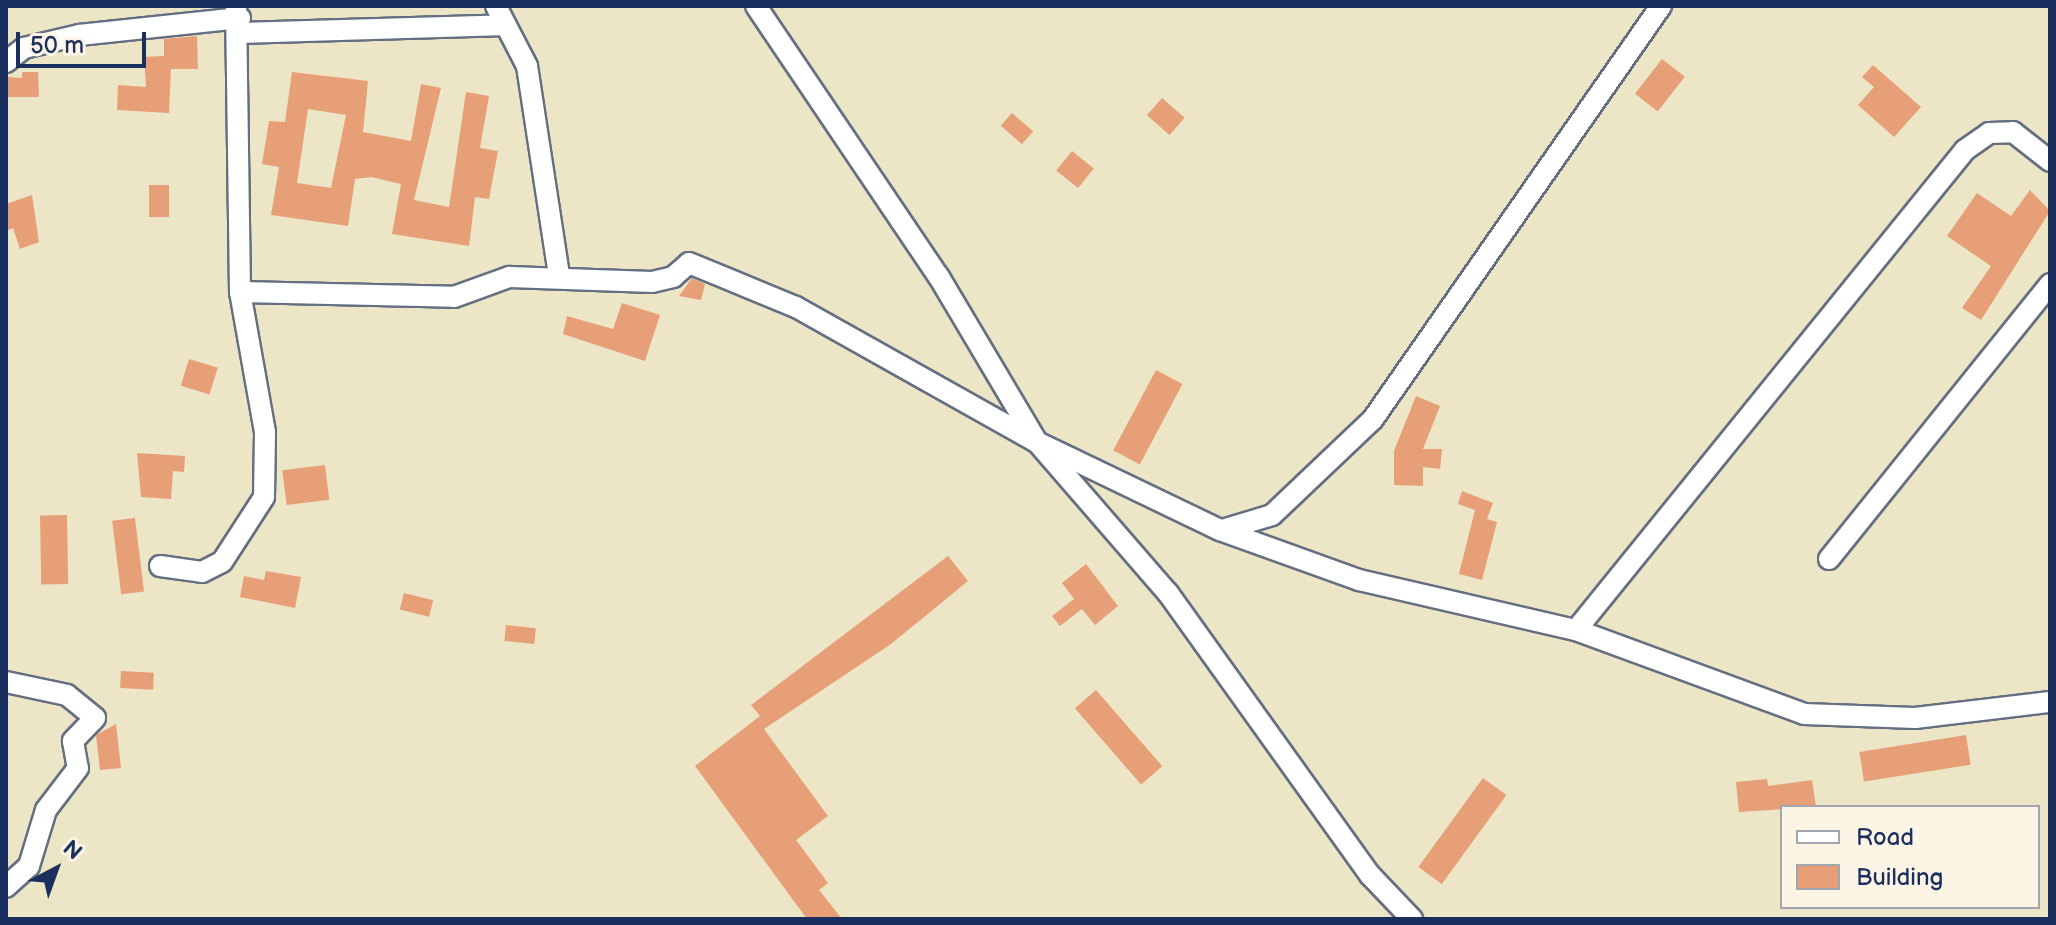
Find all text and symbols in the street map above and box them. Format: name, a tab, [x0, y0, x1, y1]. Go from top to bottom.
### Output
scale bar	[20, 16, 150, 66]
text: 50 m	[30, 31, 84, 60]
legend	[1780, 805, 2040, 909]
text: Road	[1856, 823, 1914, 852]
north arrow	[16, 829, 96, 909]
text: N	[57, 835, 87, 866]
text: Building	[1856, 863, 1943, 892]

